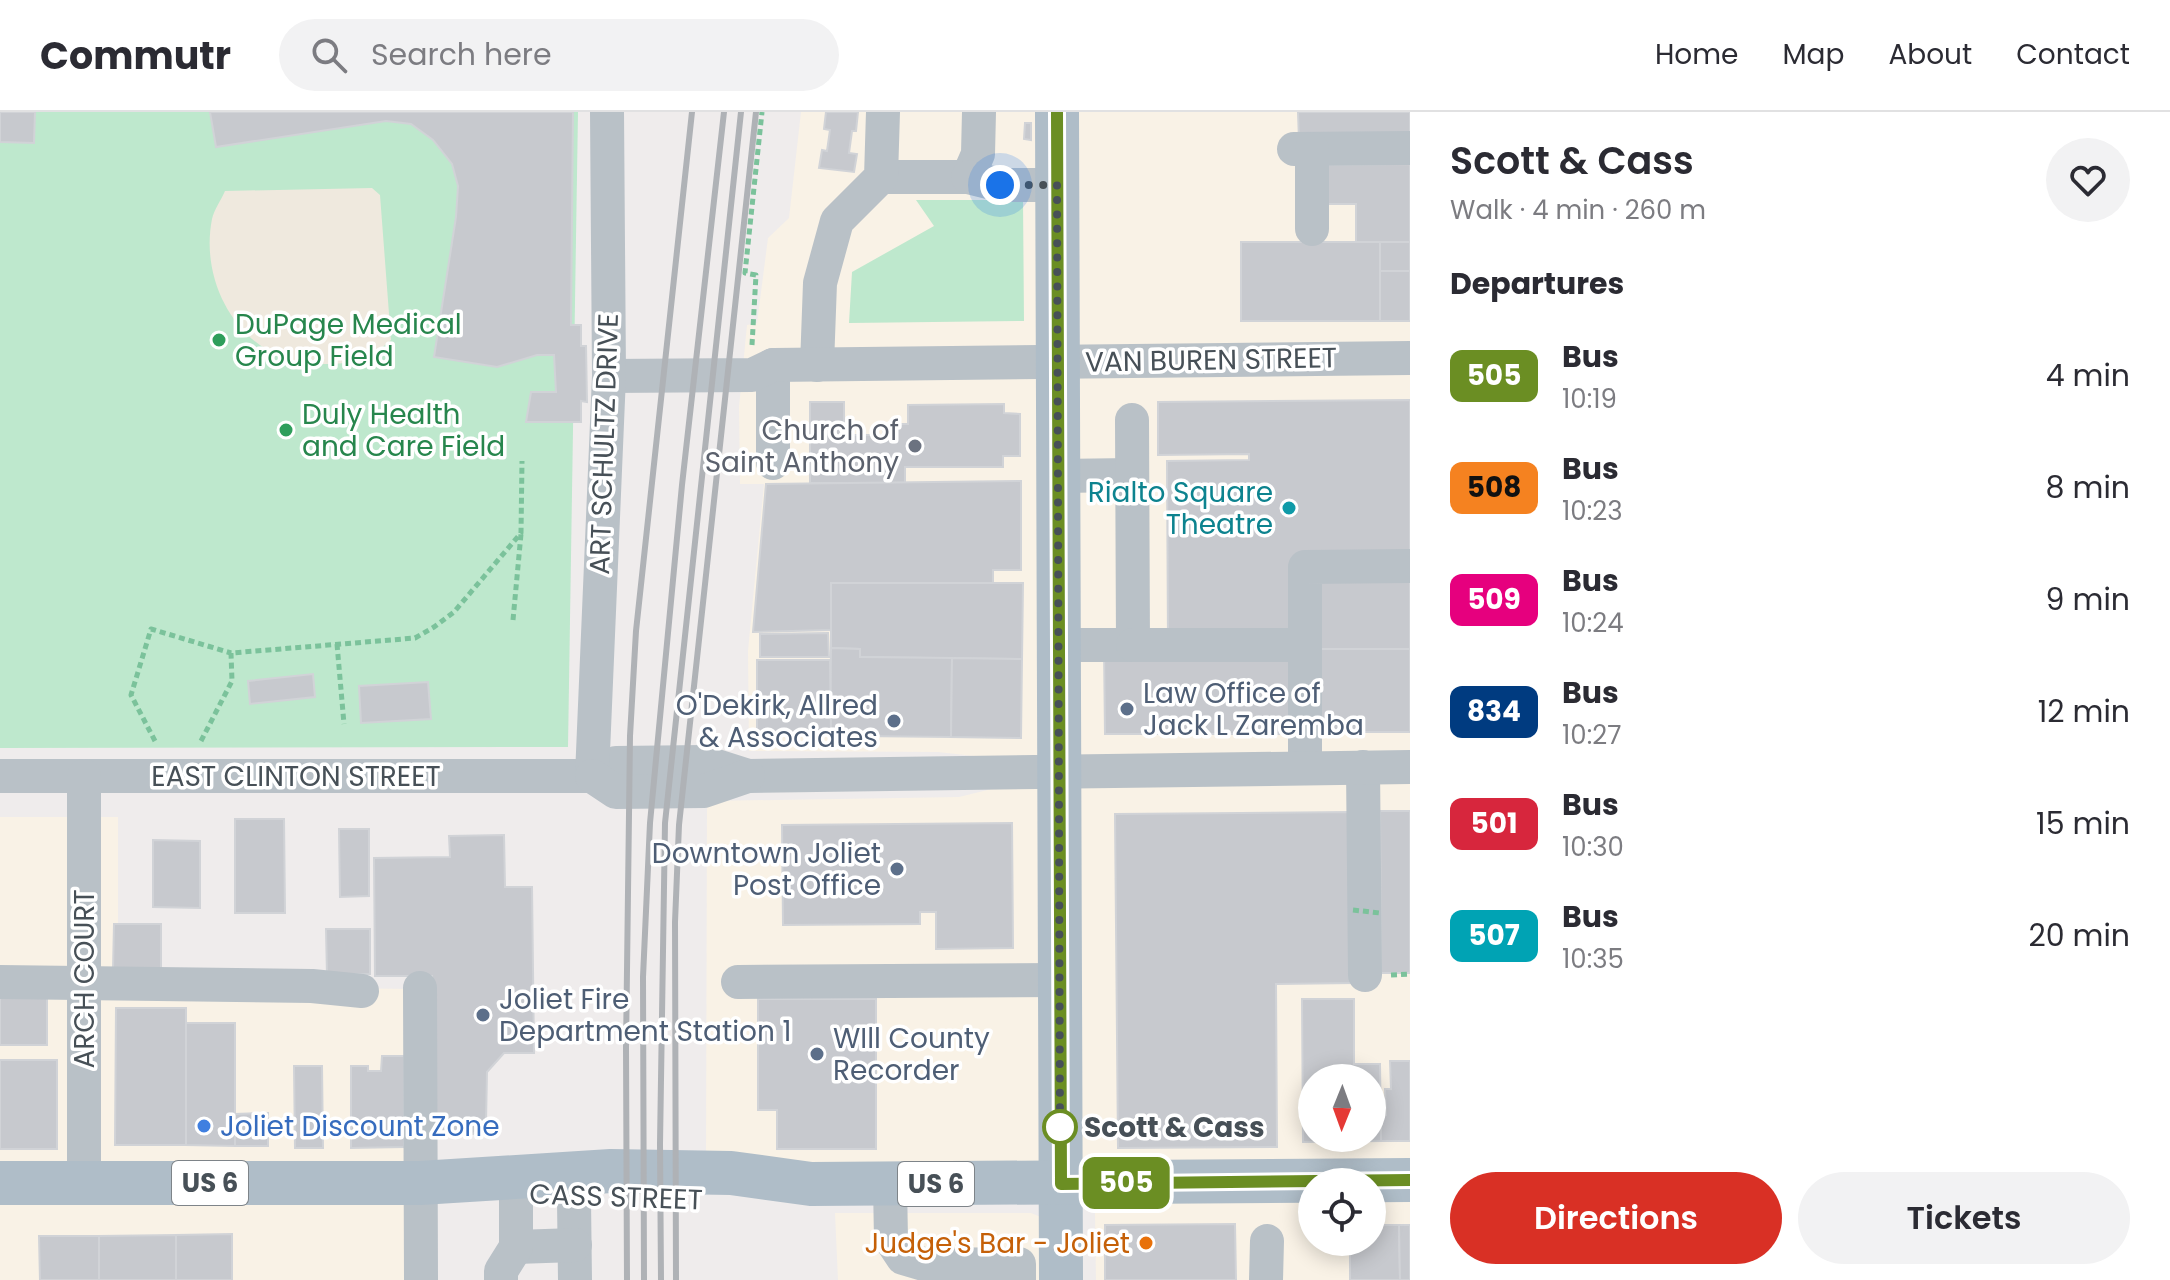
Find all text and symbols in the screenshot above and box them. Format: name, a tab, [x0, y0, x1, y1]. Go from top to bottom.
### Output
search box	[279, 19, 839, 91]
text: Commutr	[40, 29, 231, 82]
icon: search	[307, 33, 351, 77]
text: Search here	[371, 33, 552, 76]
text: Home	[1655, 35, 1738, 74]
text: Map	[1782, 35, 1844, 74]
text: About	[1888, 35, 1972, 74]
text: Contact	[2016, 35, 2130, 74]
text: Scott & Cass	[1450, 134, 1694, 187]
button: heart	[2046, 138, 2130, 222]
your location	[980, 165, 1020, 205]
text: Walk · 4 min · 260 m	[1450, 192, 1706, 228]
text: Departures	[1450, 262, 1624, 305]
place label: DuPage Medical Group Field	[235, 305, 462, 376]
street label: ART SCHULTZ DRIVE	[580, 313, 628, 575]
marker: DuPage Medical Group Field	[210, 331, 228, 349]
text: Bus	[1562, 335, 1619, 378]
street label: VAN BUREN STREET	[1085, 338, 1337, 382]
text: 4 min	[2046, 354, 2130, 397]
text: 505	[1467, 356, 1521, 395]
text: 10:19	[1562, 381, 1617, 417]
place label: Duly Health and Care Field	[302, 395, 505, 466]
place label: Church of Saint Anthony	[705, 411, 899, 482]
marker: Duly Health and Care Field	[277, 421, 295, 439]
marker: Church of Saint Anthony	[906, 437, 924, 455]
text: Bus	[1562, 447, 1619, 490]
text: 8 min	[2046, 466, 2130, 509]
text: 508	[1467, 468, 1521, 507]
place label: Rialto Square Theatre	[1088, 473, 1273, 544]
text: 10:23	[1562, 493, 1622, 529]
marker: Rialto Square Theatre	[1280, 499, 1298, 517]
text: Bus	[1562, 559, 1619, 602]
text: 9 min	[2046, 578, 2130, 621]
text: 509	[1467, 580, 1521, 619]
text: 10:24	[1562, 605, 1624, 641]
text: Bus	[1562, 671, 1619, 714]
place label: Law Office of Jack L Zaremba	[1143, 674, 1364, 745]
place label: O'Dekirk, Allred & Associates	[676, 686, 878, 757]
text: 12 min	[2038, 690, 2130, 733]
text: 834	[1467, 692, 1521, 731]
marker: Law Office of Jack L Zaremba	[1118, 700, 1136, 718]
marker: O'Dekirk, Allred & Associates	[885, 712, 903, 730]
text: 10:27	[1562, 717, 1621, 753]
street label: EAST CLINTON STREET	[151, 757, 441, 796]
text: Bus	[1562, 783, 1619, 826]
text: 15 min	[2036, 802, 2130, 845]
text: 501	[1471, 804, 1517, 843]
text: 10:30	[1562, 829, 1624, 865]
place label: Downtown Joliet Post Office	[652, 834, 881, 905]
marker: Downtown Joliet Post Office	[888, 860, 906, 878]
street label: ARCH COURT	[65, 889, 104, 1069]
text: Bus	[1562, 895, 1619, 938]
text: 20 min	[2028, 914, 2130, 957]
text: 507	[1468, 916, 1520, 955]
text: 10:35	[1562, 941, 1624, 977]
place label: Joliet Fire Department Station 1	[499, 980, 791, 1051]
marker: Joliet Fire Department Station 1	[474, 1006, 492, 1024]
place label: WIll County Recorder	[833, 1019, 990, 1090]
marker: WIll County Recorder	[808, 1045, 826, 1063]
north arrow	[1298, 1064, 1386, 1152]
map controls	[1298, 1064, 1386, 1256]
place label: Joliet Discount Zone	[220, 1107, 500, 1146]
place label: Scott & Cass	[1084, 1108, 1265, 1147]
marker: Scott & Cass	[1043, 1110, 1077, 1144]
marker: Joliet Discount Zone	[195, 1117, 213, 1135]
line badge: 505	[1080, 1157, 1172, 1209]
road number: US 6	[172, 1161, 248, 1205]
road number: US 6	[898, 1162, 974, 1206]
text: 505	[1099, 1163, 1153, 1202]
button: locate	[1298, 1168, 1386, 1256]
button: Directions	[1450, 1172, 1782, 1264]
button: Tickets	[1798, 1172, 2130, 1264]
street label: CASS STREET	[529, 1174, 703, 1220]
place label: Judge's Bar - Joliet	[864, 1224, 1130, 1263]
marker: Judge's Bar - Joliet	[1137, 1234, 1155, 1252]

